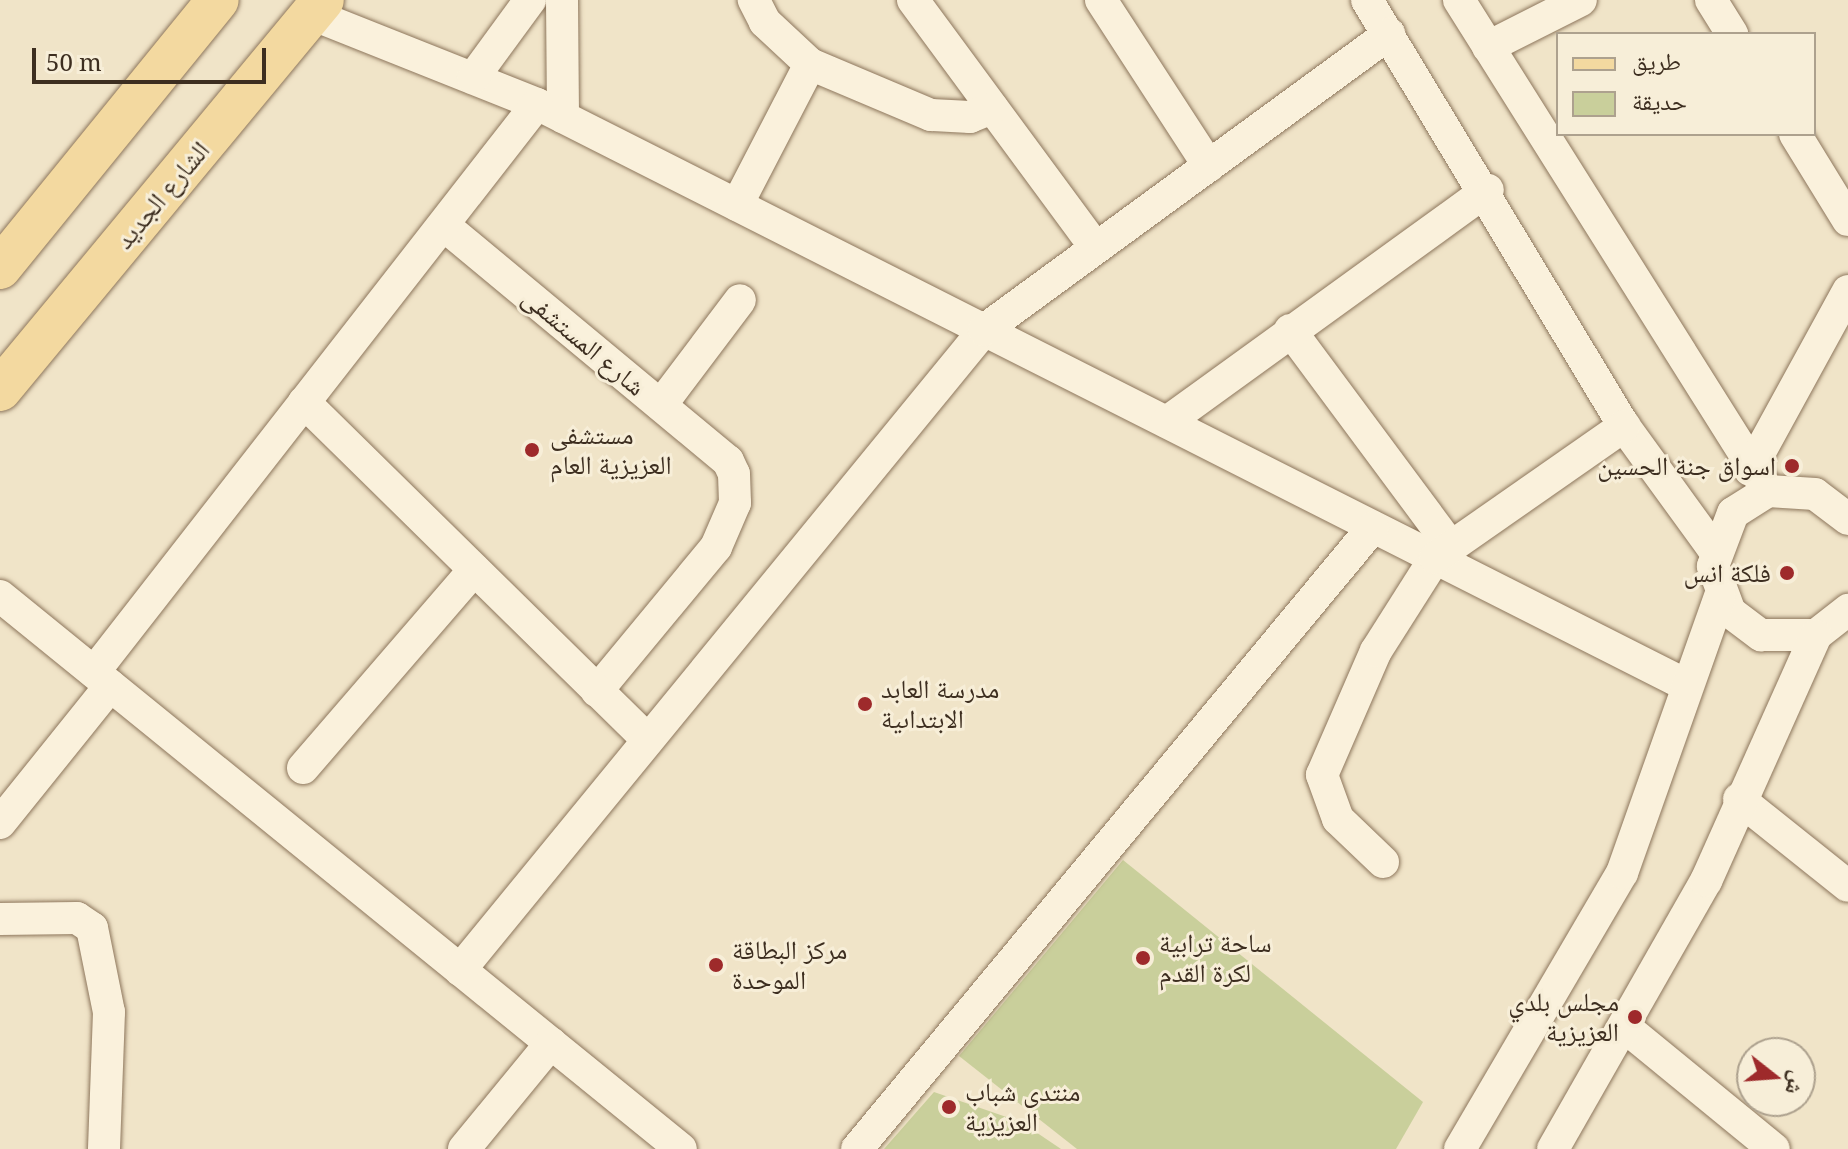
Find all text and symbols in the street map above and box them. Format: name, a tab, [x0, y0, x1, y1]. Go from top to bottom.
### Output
scale bar	[36, 32, 270, 82]
legend	[1556, 32, 1816, 136]
text: طريق	[1632, 44, 1681, 77]
text: 50 m	[46, 45, 102, 78]
text: حديقة	[1632, 84, 1687, 117]
street label: الشارع الجديد	[108, 135, 216, 255]
street label: شارع المستشفى	[516, 282, 652, 402]
place label: مستشفى العزيزية العام	[550, 419, 672, 480]
marker: مستشفى العزيزية العام	[521, 439, 543, 461]
place label: اسواق جنة الحسين	[1597, 450, 1776, 482]
marker: اسواق جنة الحسين	[1783, 457, 1801, 475]
place label: فلكة انس	[1683, 557, 1771, 589]
marker: فلكة انس	[1778, 564, 1796, 582]
place label: مدرسة العابد الابتداىية	[881, 673, 999, 734]
marker: مدرسة العابد الابتداىية	[856, 695, 874, 713]
place label: ساحة ترابية لكرة القدم	[1159, 927, 1272, 988]
place label: مركز البطاقة الموحدة	[732, 934, 847, 996]
marker: ساحة ترابية لكرة القدم	[1134, 949, 1152, 967]
marker: مركز البطاقة الموحدة	[707, 956, 725, 974]
place label: مجلس بلدي العزيزية	[1508, 986, 1619, 1048]
marker: مجلس بلدي العزيزية	[1626, 1008, 1644, 1026]
north arrow	[1736, 1037, 1816, 1117]
text: ش	[1779, 1068, 1815, 1099]
place label: منتدى شباب العزيزية	[965, 1076, 1080, 1138]
marker: منتدى شباب العزيزية	[940, 1098, 958, 1116]

